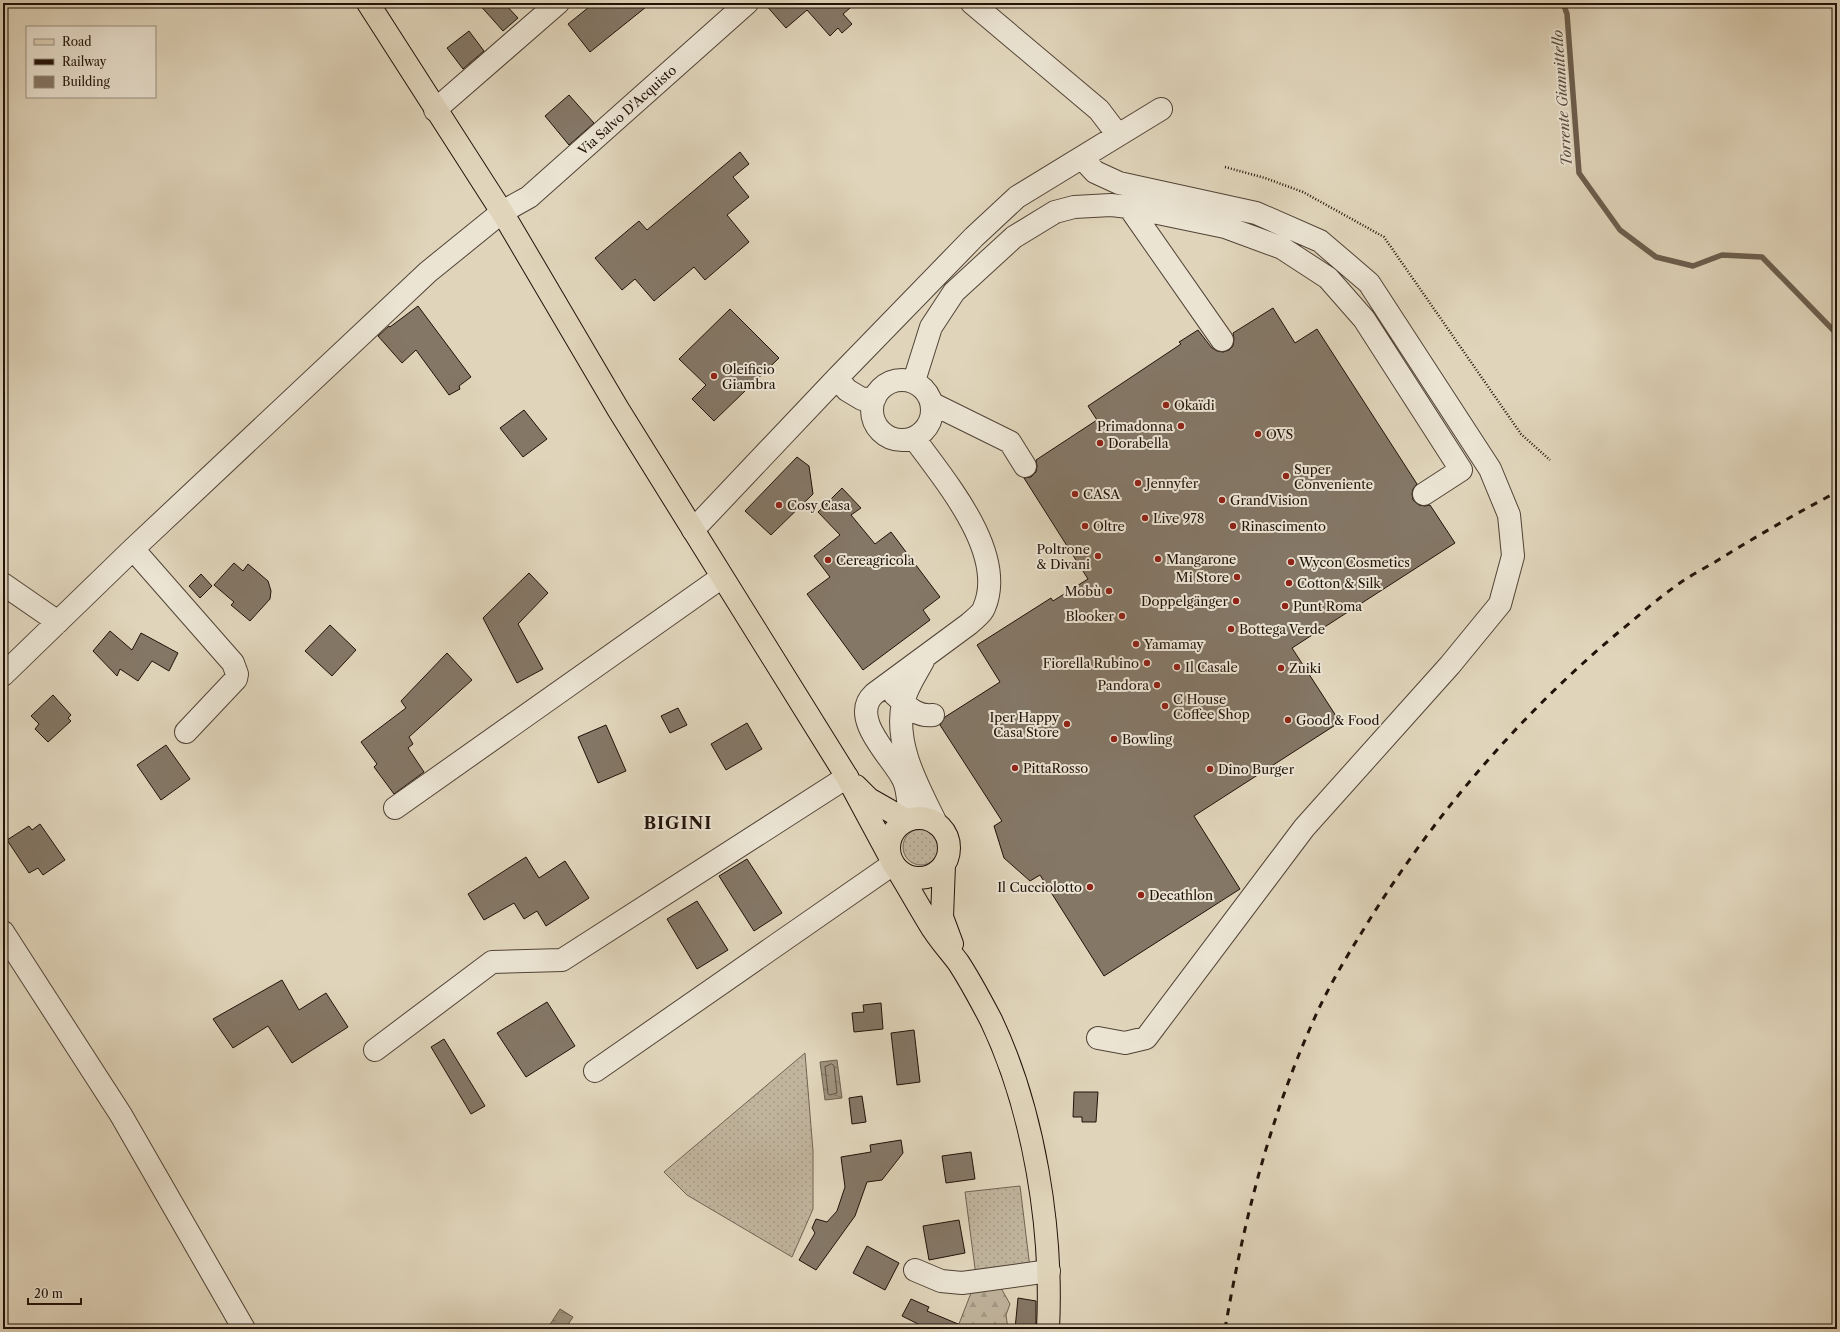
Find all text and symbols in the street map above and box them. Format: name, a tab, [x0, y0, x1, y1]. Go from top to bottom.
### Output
legend	[26, 26, 156, 98]
water label: Torrente Giannittello	[1548, 29, 1576, 167]
text: Road	[62, 34, 92, 49]
text: Railway	[62, 54, 107, 69]
street label: Via Salvo D'Acquisto	[574, 62, 679, 159]
text: Building	[62, 74, 110, 89]
place label: Oleificio Giambra	[722, 361, 776, 392]
marker: Oleificio Giambra	[709, 371, 719, 381]
place label: Okaïdi	[1174, 397, 1215, 413]
marker: Okaïdi	[1161, 400, 1171, 410]
place label: Primadonna	[1097, 418, 1173, 434]
marker: Primadonna	[1176, 421, 1186, 431]
place label: OVS	[1266, 426, 1294, 442]
marker: OVS	[1253, 429, 1263, 439]
place label: Dorabella	[1108, 435, 1169, 451]
marker: Dorabella	[1095, 438, 1105, 448]
place label: Super Conveniente	[1294, 461, 1373, 492]
marker: Super Conveniente	[1281, 471, 1291, 481]
place label: Jennyfer	[1144, 475, 1199, 491]
marker: Jennyfer	[1133, 478, 1143, 488]
place label: CASA	[1083, 486, 1120, 502]
marker: CASA	[1070, 489, 1080, 499]
place label: GrandVision	[1230, 492, 1308, 508]
marker: GrandVision	[1217, 495, 1227, 505]
place label: Cosy Casa	[787, 497, 850, 513]
marker: Cosy Casa	[774, 500, 784, 510]
place label: Live 978	[1153, 510, 1204, 526]
marker: Live 978	[1140, 513, 1150, 523]
place label: Oltre	[1093, 518, 1125, 534]
place label: Rinascimento	[1241, 518, 1326, 534]
marker: Oltre	[1080, 521, 1090, 531]
marker: Rinascimento	[1228, 521, 1238, 531]
place label: Poltrone & Divani	[1036, 541, 1090, 572]
marker: Poltrone & Divani	[1093, 551, 1103, 561]
place label: Mangarone	[1166, 551, 1236, 567]
place label: Cereagricola	[836, 552, 915, 568]
marker: Mangarone	[1153, 554, 1163, 564]
place label: Wycon Cosmetics	[1298, 554, 1410, 570]
marker: Cereagricola	[823, 555, 833, 565]
marker: Wycon Cosmetics	[1286, 557, 1296, 567]
place label: Mi Store	[1176, 569, 1229, 585]
marker: Mi Store	[1232, 572, 1242, 582]
place label: Cotton & Silk	[1297, 575, 1381, 591]
marker: Cotton & Silk	[1284, 578, 1294, 588]
place label: Mobù	[1065, 583, 1101, 599]
marker: Mobù	[1104, 586, 1114, 596]
place label: Doppelgänger	[1141, 593, 1229, 609]
marker: Doppelgänger	[1231, 596, 1241, 606]
place label: Punt Roma	[1293, 598, 1362, 614]
marker: Punt Roma	[1280, 601, 1290, 611]
place label: Blooker	[1065, 608, 1115, 624]
marker: Blooker	[1117, 611, 1127, 621]
place label: Bottega Verde	[1239, 621, 1325, 637]
marker: Bottega Verde	[1226, 624, 1236, 634]
place label: Yamamay	[1143, 636, 1204, 652]
marker: Yamamay	[1131, 639, 1141, 649]
place label: Fiorella Rubino	[1043, 655, 1139, 671]
marker: Fiorella Rubino	[1142, 658, 1152, 668]
place label: Il Casale	[1185, 659, 1238, 675]
place label: Zuiki	[1289, 660, 1321, 676]
marker: Il Casale	[1172, 662, 1182, 672]
marker: Zuiki	[1276, 663, 1286, 673]
place label: Pandora	[1097, 677, 1149, 693]
marker: Pandora	[1152, 680, 1162, 690]
place label: C House Coffee Shop	[1173, 691, 1250, 722]
marker: C House Coffee Shop	[1160, 701, 1170, 711]
place label: Iper Happy Casa Store	[989, 709, 1060, 740]
place label: Good & Food	[1296, 712, 1380, 728]
marker: Good & Food	[1283, 715, 1293, 725]
marker: Iper Happy Casa Store	[1062, 719, 1072, 729]
place label: Bowling	[1122, 731, 1172, 747]
marker: Bowling	[1109, 734, 1119, 744]
place label: PittaRosso	[1023, 760, 1088, 776]
place label: Dino Burger	[1218, 761, 1295, 777]
marker: PittaRosso	[1010, 763, 1020, 773]
marker: Dino Burger	[1205, 764, 1215, 774]
district label: BIGINI	[644, 813, 712, 833]
place label: Il Cucciolotto	[997, 879, 1082, 895]
marker: Il Cucciolotto	[1085, 882, 1095, 892]
place label: Decathlon	[1149, 887, 1213, 903]
marker: Decathlon	[1136, 890, 1146, 900]
scale bar	[28, 1280, 81, 1306]
text: 20 m	[34, 1286, 63, 1301]

